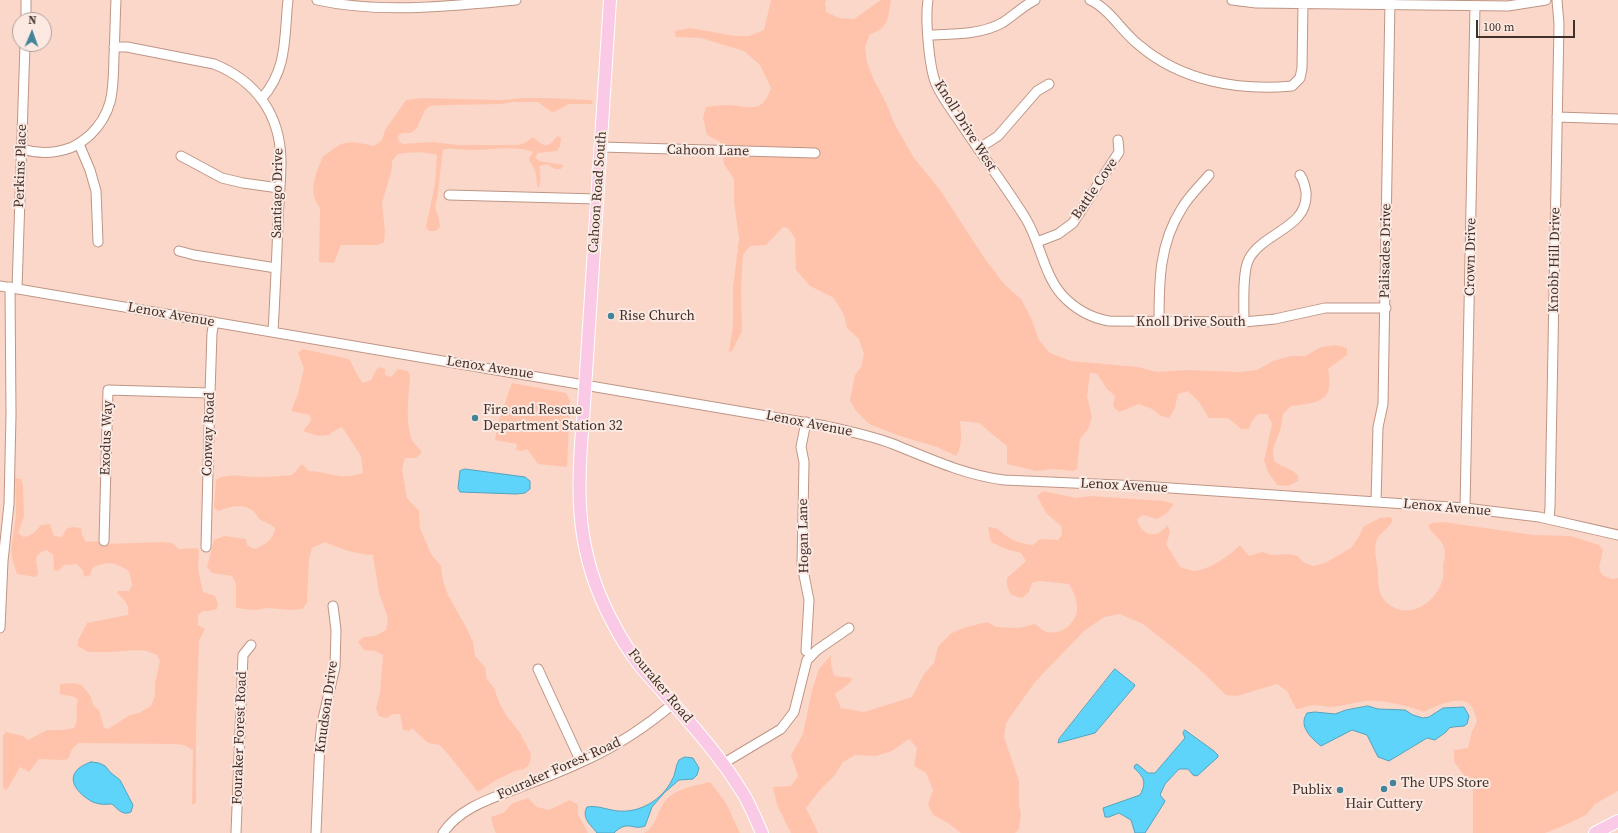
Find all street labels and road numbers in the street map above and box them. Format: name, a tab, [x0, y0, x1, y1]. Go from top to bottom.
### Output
street label: Knoll Drive West	[930, 77, 1000, 175]
street label: Perkins Place	[11, 124, 31, 208]
street label: Cahoon Road South	[585, 130, 611, 254]
street label: Cahoon Lane	[667, 142, 749, 160]
street label: Santiago Drive	[269, 148, 287, 238]
street label: Battle Cove	[1068, 155, 1122, 223]
street label: Palisades Drive	[1377, 203, 1395, 299]
street label: Knobb Hill Drive	[1546, 207, 1564, 313]
street label: Crown Drive	[1462, 218, 1480, 296]
street label: Lenox Avenue	[126, 299, 216, 331]
street label: Knoll Drive South	[1136, 314, 1246, 330]
street label: Lenox Avenue	[445, 353, 535, 383]
street label: Conway Road	[199, 392, 219, 476]
street label: Exodus Way	[97, 400, 117, 476]
street label: Lenox Avenue	[764, 407, 854, 441]
street label: Lenox Avenue	[1080, 475, 1168, 497]
street label: Lenox Avenue	[1402, 496, 1492, 520]
street label: Hogan Lane	[795, 498, 813, 574]
street label: Fouraker Road	[624, 646, 696, 726]
street label: Knudson Drive	[312, 660, 342, 754]
street label: Fouraker Forest Road	[229, 671, 251, 805]
street label: Fouraker Forest Road	[495, 734, 623, 804]

